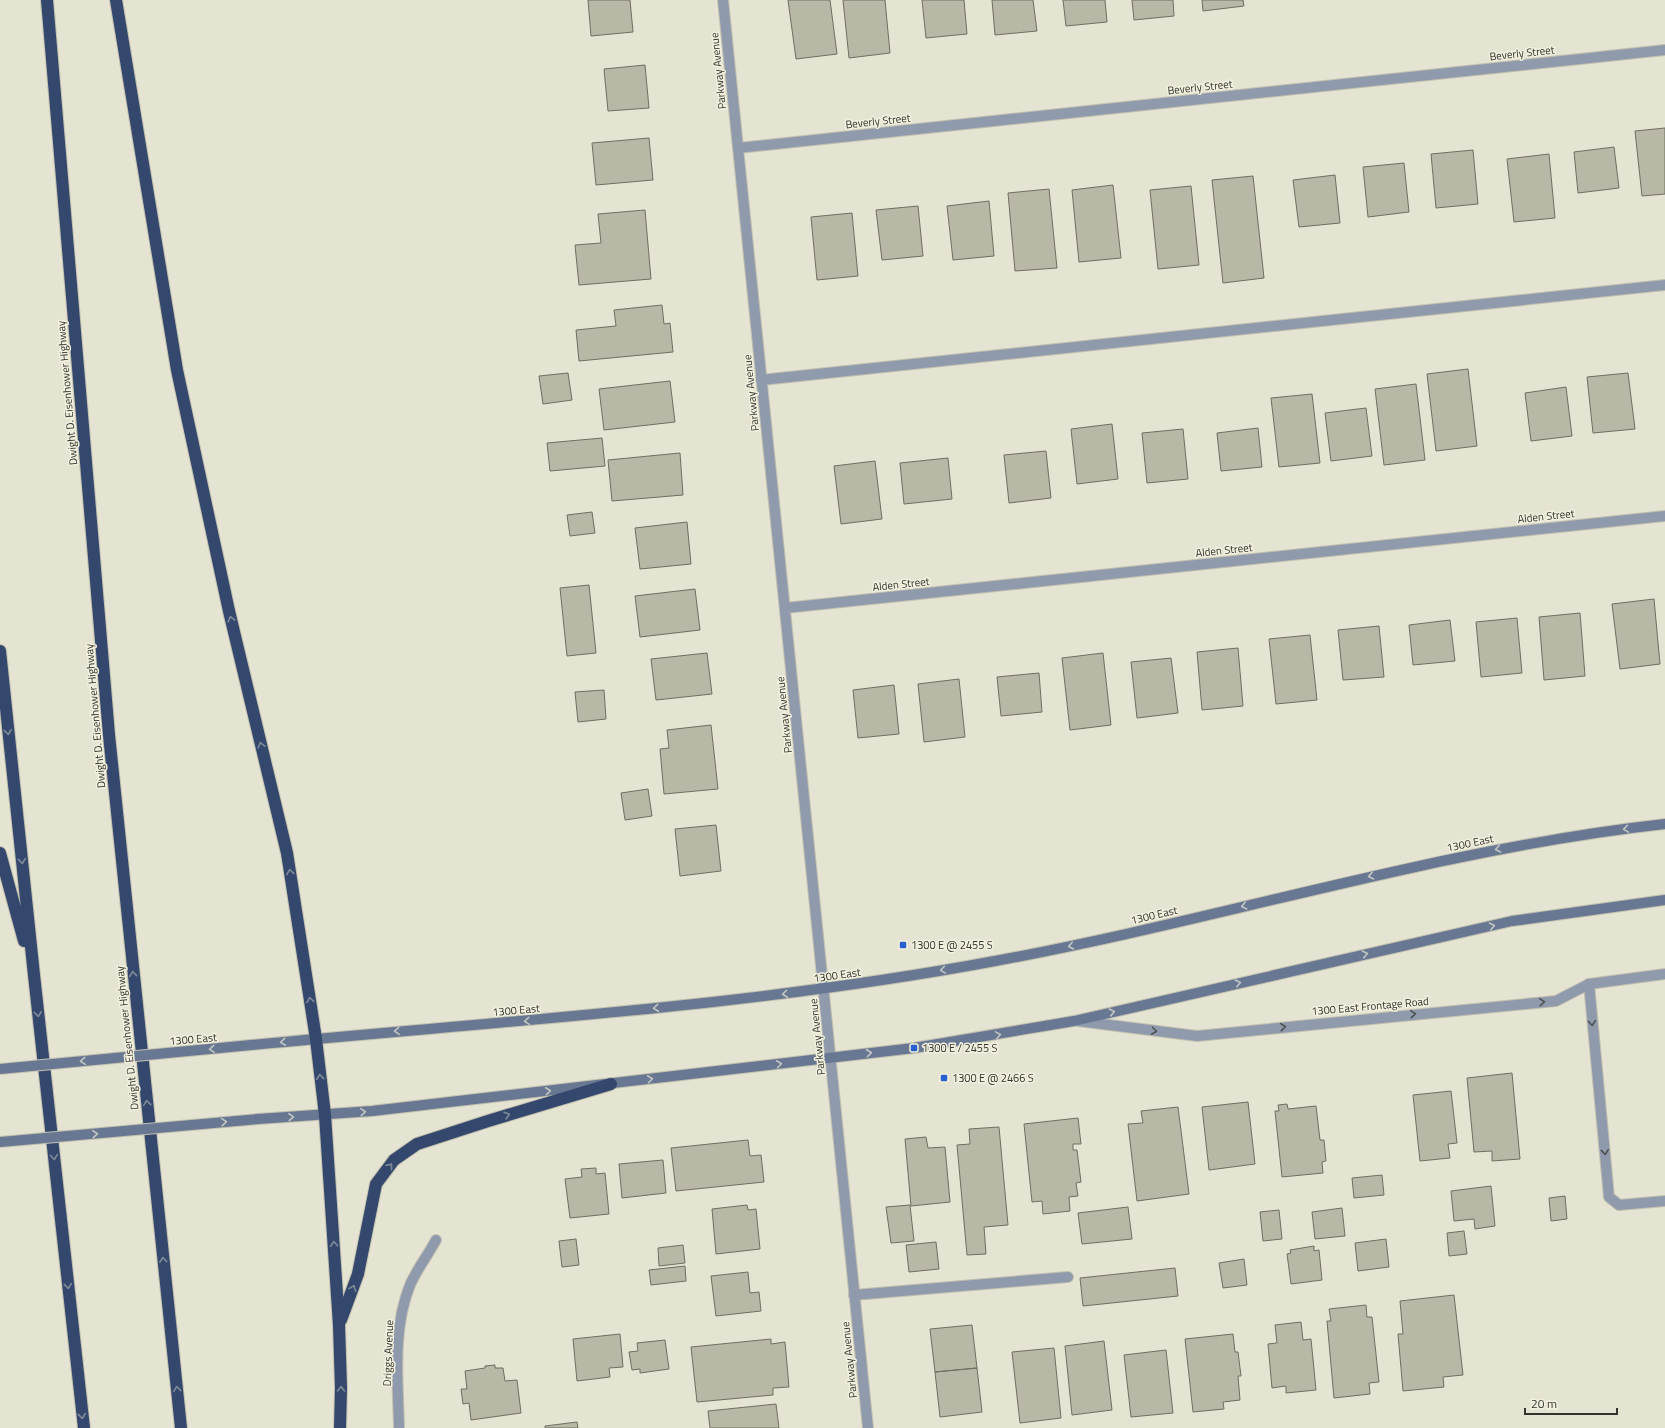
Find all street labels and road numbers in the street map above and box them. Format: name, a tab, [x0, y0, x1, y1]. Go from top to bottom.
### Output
street label: Parkway Avenue	[706, 31, 730, 110]
street label: Beverly Street	[1489, 42, 1556, 64]
street label: Beverly Street	[1167, 76, 1234, 98]
street label: Beverly Street	[845, 110, 912, 132]
street label: Dwight D. Eisenhower Highway	[53, 320, 81, 466]
street label: Parkway Avenue	[739, 353, 763, 432]
street label: Alden Street	[1517, 505, 1575, 527]
street label: Alden Street	[1195, 539, 1253, 561]
street label: Alden Street	[872, 573, 930, 595]
street label: Dwight D. Eisenhower Highway	[81, 643, 109, 789]
street label: Parkway Avenue	[772, 675, 796, 754]
street label: 1300 East	[1445, 830, 1495, 856]
street label: 1300 East	[1129, 902, 1179, 928]
street label: 1300 East	[812, 964, 862, 986]
street label: Dwight D. Eisenhower Highway	[111, 965, 143, 1111]
street label: 1300 East Frontage Road	[1311, 993, 1430, 1019]
street label: Parkway Avenue	[805, 997, 829, 1076]
street label: 1300 East	[492, 1000, 541, 1020]
street label: 1300 East	[169, 1029, 218, 1049]
street label: Driggs Avenue	[379, 1319, 397, 1387]
street label: Parkway Avenue	[837, 1320, 861, 1399]

